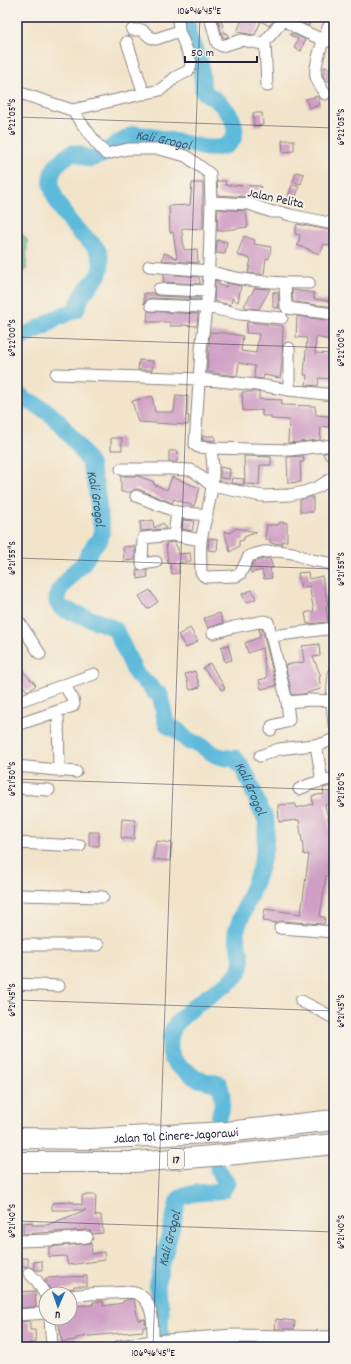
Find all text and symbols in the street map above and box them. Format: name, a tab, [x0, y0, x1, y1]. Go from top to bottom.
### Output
text: 106°46'45"E	[177, 5, 221, 19]
scale bar	[185, 38, 257, 64]
text: 50 m	[191, 45, 214, 62]
text: 6°22'05"S	[6, 99, 20, 135]
text: 6°22'05"S	[335, 109, 349, 145]
water label: Kali Grogol	[135, 126, 194, 157]
street label: Jalan Pelita	[246, 184, 306, 215]
text: 6°22'00"S	[6, 319, 20, 357]
text: 6°22'00"S	[335, 329, 349, 367]
water label: Kali Grogol	[80, 469, 109, 529]
text: 6°21'55"S	[6, 541, 20, 575]
text: 6°21'55"S	[335, 552, 349, 586]
water label: Kali Grogol	[229, 758, 271, 821]
text: 6°21'50"S	[6, 762, 20, 796]
text: 6°21'50"S	[335, 773, 349, 807]
text: 6°21'45"S	[6, 983, 20, 1017]
text: 6°21'45"S	[335, 994, 349, 1028]
street label: Jalan Tol Cinere-Jagorawi	[113, 1124, 240, 1150]
road number: 17	[168, 1149, 184, 1169]
text: 6°21'40"S	[6, 1204, 20, 1238]
water label: Kali Grogol	[154, 1208, 188, 1269]
text: 6°21'40"S	[335, 1215, 349, 1249]
north arrow	[38, 1286, 78, 1326]
text: U	[55, 1306, 61, 1322]
text: 106°46'45"E	[131, 1347, 175, 1361]

